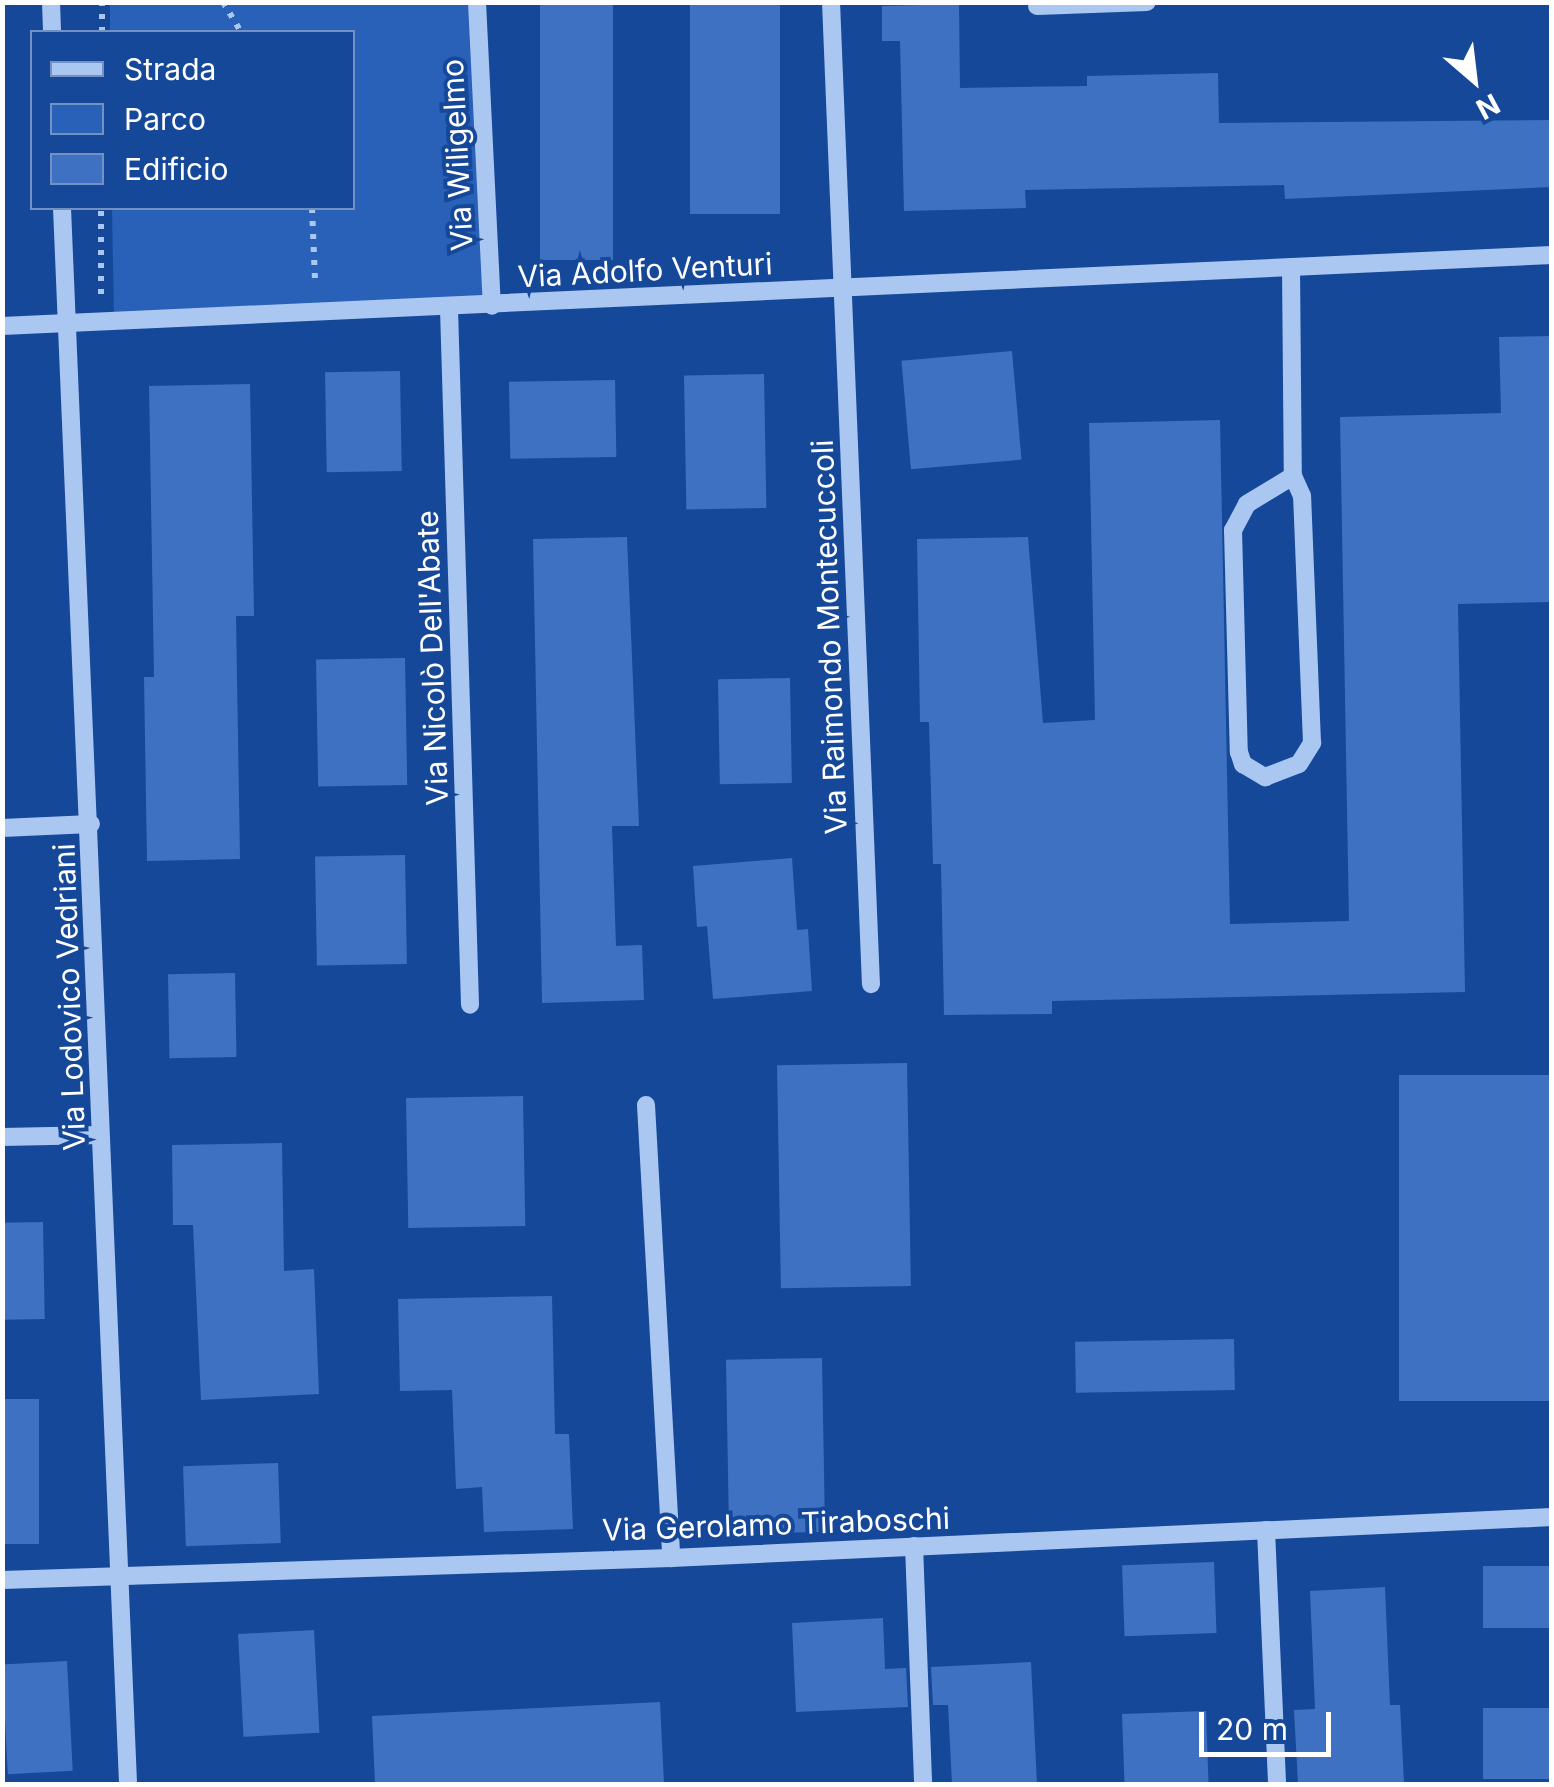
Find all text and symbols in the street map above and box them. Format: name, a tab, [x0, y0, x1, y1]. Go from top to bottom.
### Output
legend	[30, 30, 355, 210]
north arrow	[1424, 30, 1524, 130]
text: Strada	[124, 51, 216, 87]
street label: Via Wiligelmo	[434, 58, 480, 252]
text: N	[1471, 86, 1505, 127]
text: Parco	[124, 101, 206, 137]
text: Edificio	[124, 151, 228, 187]
street label: Via Adolfo Venturi	[517, 245, 773, 295]
street label: Via Raimondo Montecuccoli	[804, 439, 854, 835]
street label: Via Nicolò Dell'Abate	[409, 510, 455, 806]
street label: Via Lodovico Vedriani	[46, 843, 92, 1151]
street label: Via Gerolamo Tiraboschi	[602, 1500, 950, 1548]
scale bar	[1204, 1692, 1336, 1754]
text: 20 m	[1216, 1711, 1288, 1747]

